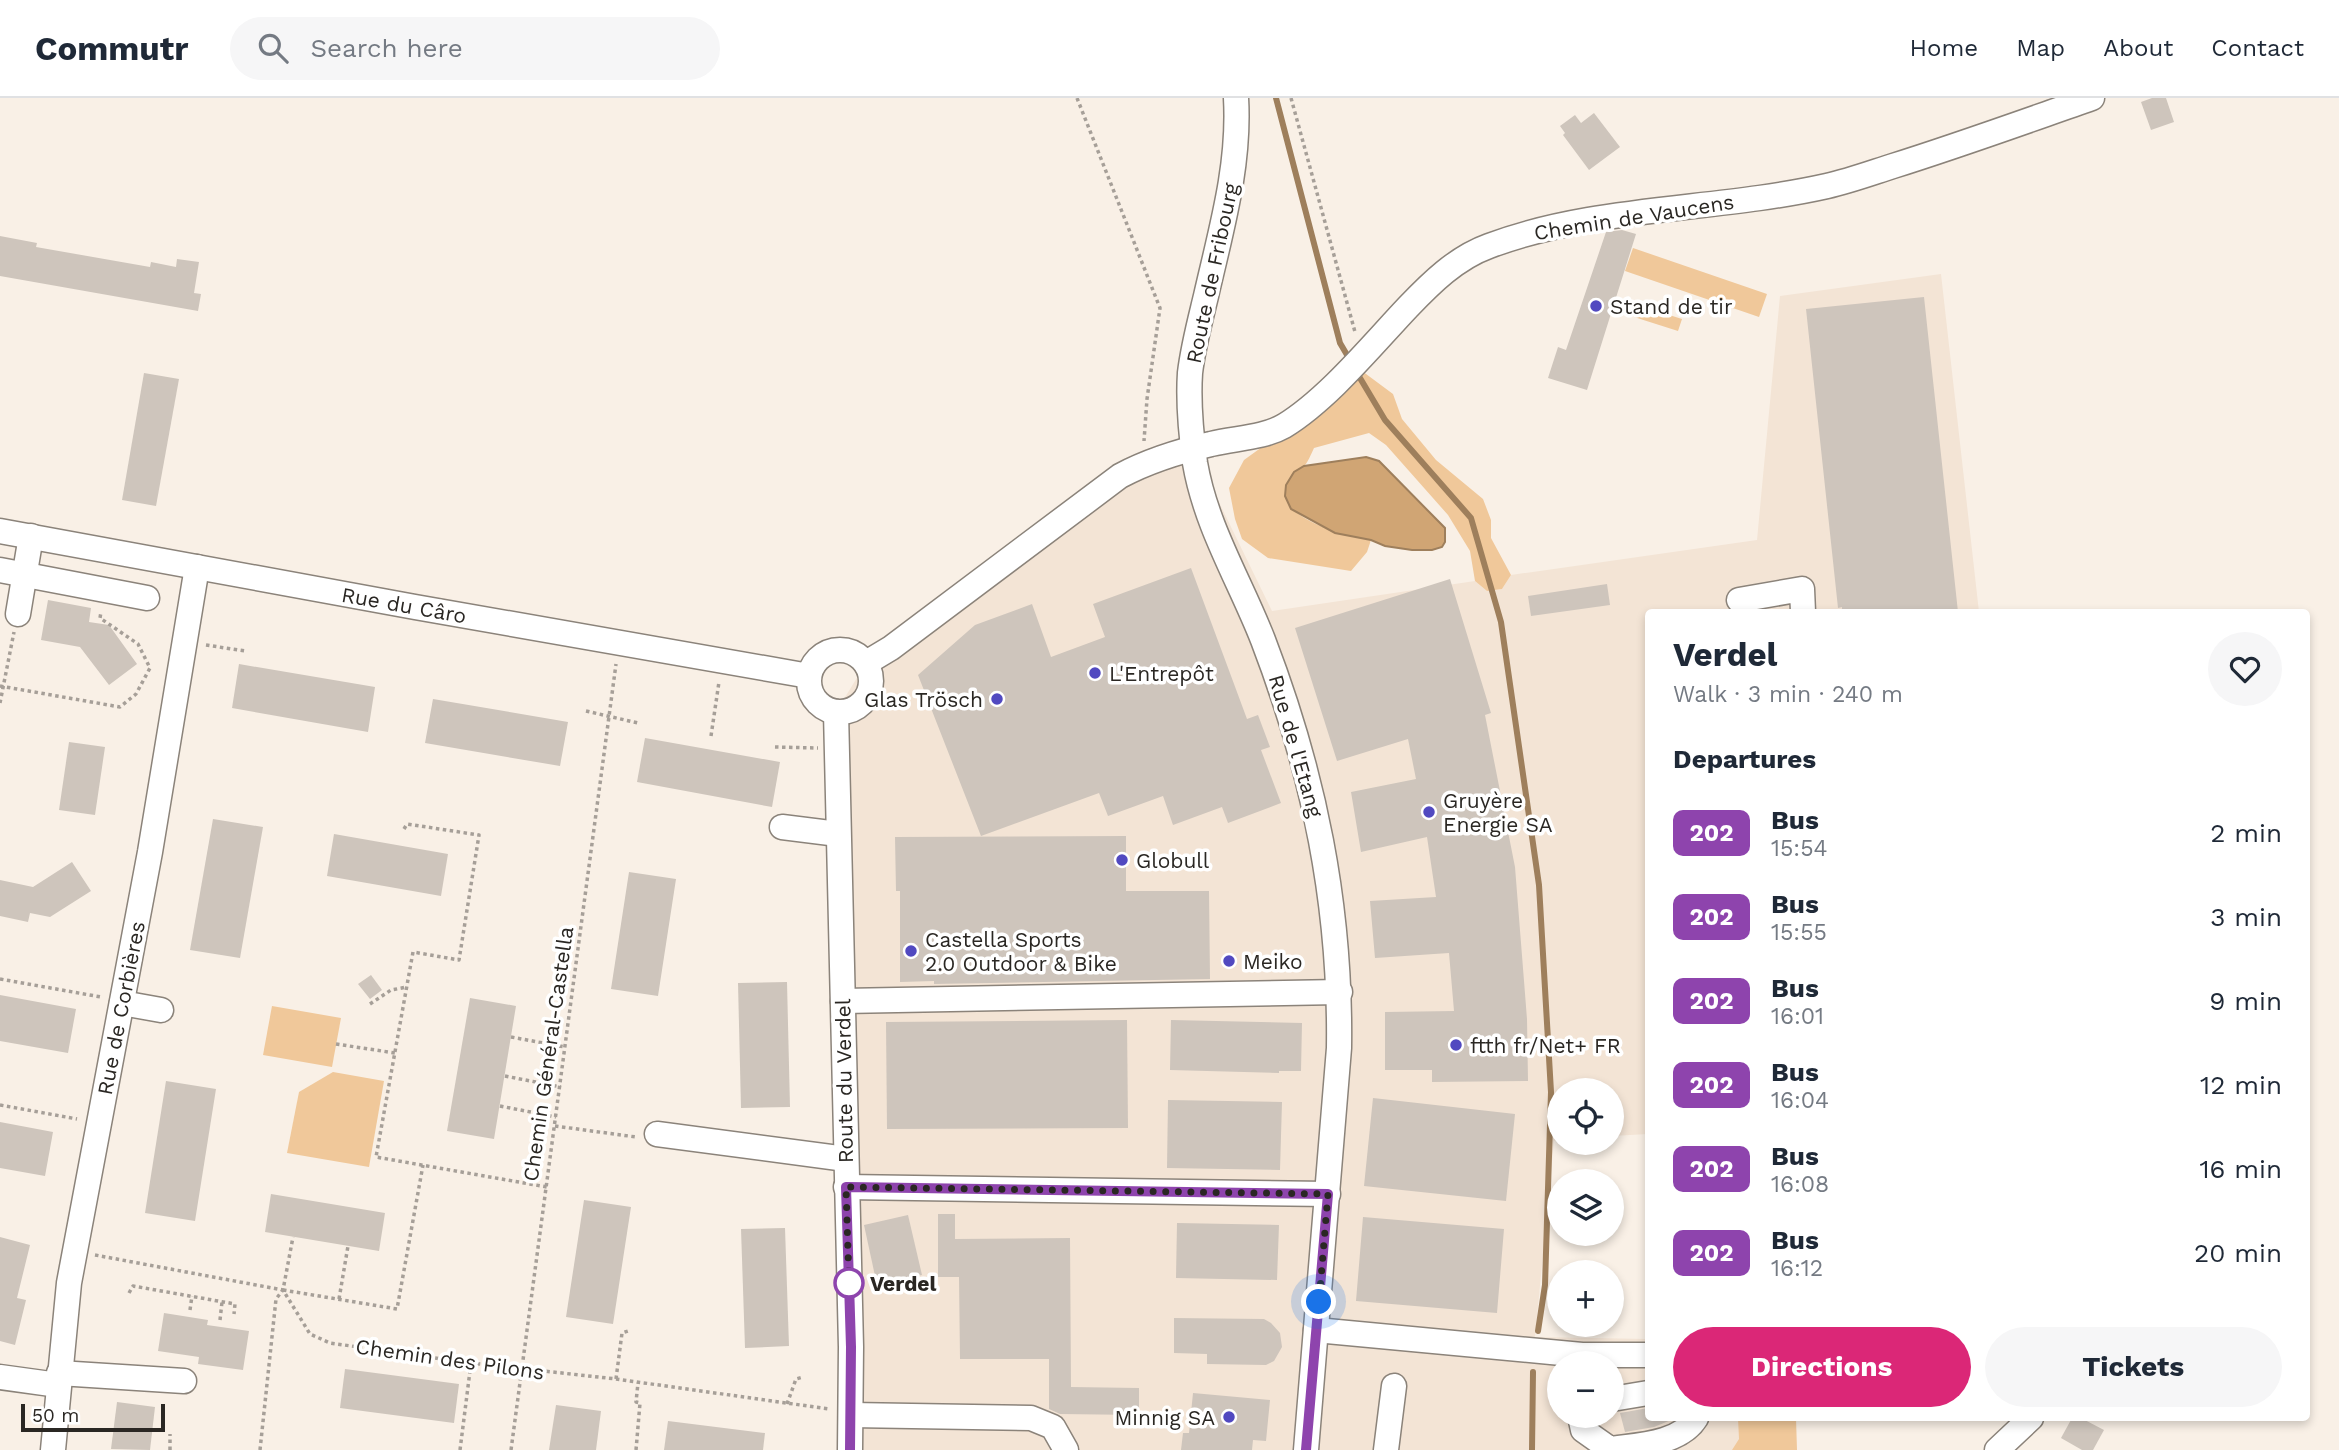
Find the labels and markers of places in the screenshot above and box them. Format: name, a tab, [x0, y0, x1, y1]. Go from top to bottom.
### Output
place label: Stand de tir	[1610, 294, 1733, 319]
marker: Stand de tir	[1588, 298, 1604, 314]
place label: L'Entrepôt	[1109, 661, 1214, 686]
marker: L'Entrepôt	[1087, 665, 1103, 681]
place label: Glas Trösch	[864, 687, 983, 712]
marker: Glas Trösch	[989, 691, 1005, 707]
place label: Gruyère Energie SA	[1443, 788, 1553, 837]
marker: Gruyère Energie SA	[1421, 804, 1437, 820]
place label: Globull	[1136, 848, 1210, 873]
marker: Globull	[1114, 852, 1130, 868]
place label: Castella Sports 2.0 Outdoor & Bike	[925, 927, 1117, 976]
marker: Castella Sports 2.0 Outdoor & Bike	[903, 943, 919, 959]
place label: Meiko	[1243, 949, 1303, 974]
marker: Meiko	[1221, 953, 1237, 969]
place label: ftth fr/Net+ FR	[1470, 1033, 1621, 1058]
marker: ftth fr/Net+ FR	[1448, 1037, 1464, 1053]
marker: Verdel	[834, 1268, 864, 1298]
place label: Verdel	[870, 1271, 937, 1296]
place label: Minnig SA	[1114, 1405, 1215, 1430]
marker: Minnig SA	[1221, 1409, 1237, 1425]

